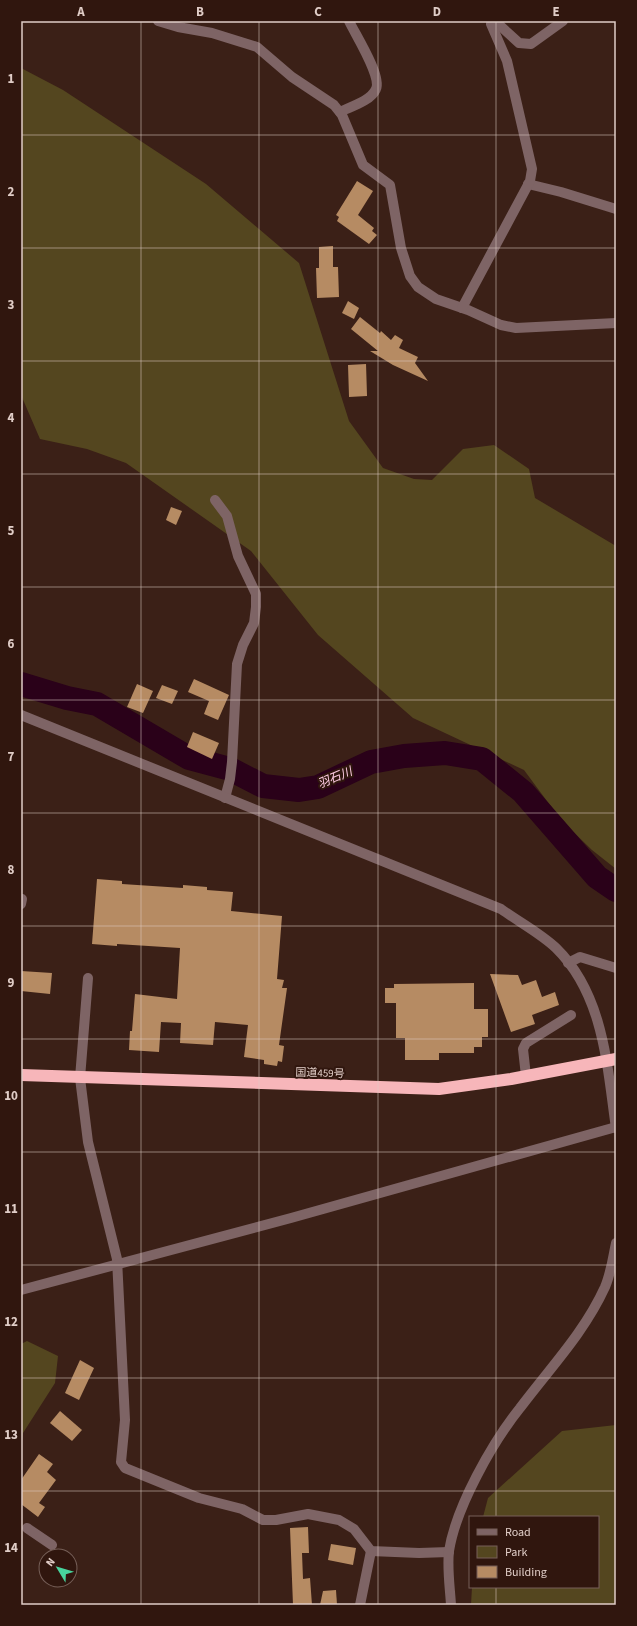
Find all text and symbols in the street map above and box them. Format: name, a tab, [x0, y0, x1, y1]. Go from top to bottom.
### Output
text: A	[76, 3, 85, 21]
text: B	[196, 3, 204, 21]
text: C	[314, 3, 322, 21]
text: D	[433, 3, 441, 21]
text: E	[552, 3, 560, 21]
text: 1	[8, 70, 15, 88]
text: 2	[8, 183, 15, 201]
text: 3	[8, 296, 15, 314]
text: 4	[8, 409, 15, 427]
text: 5	[8, 522, 15, 540]
text: 6	[8, 635, 15, 653]
text: 7	[8, 748, 15, 766]
water label: 羽石川	[315, 762, 357, 793]
text: 8	[8, 861, 15, 879]
text: 9	[8, 974, 15, 992]
street label: 国道459号	[295, 1065, 345, 1081]
text: 10	[4, 1087, 18, 1105]
text: 11	[4, 1200, 18, 1218]
text: 12	[4, 1313, 18, 1331]
text: 13	[4, 1426, 18, 1444]
legend	[469, 1516, 599, 1588]
text: Road	[505, 1524, 531, 1541]
text: 14	[4, 1539, 18, 1557]
text: Park	[505, 1544, 527, 1561]
north arrow	[38, 1548, 78, 1588]
text: N	[42, 1555, 59, 1570]
text: Building	[505, 1564, 547, 1581]

